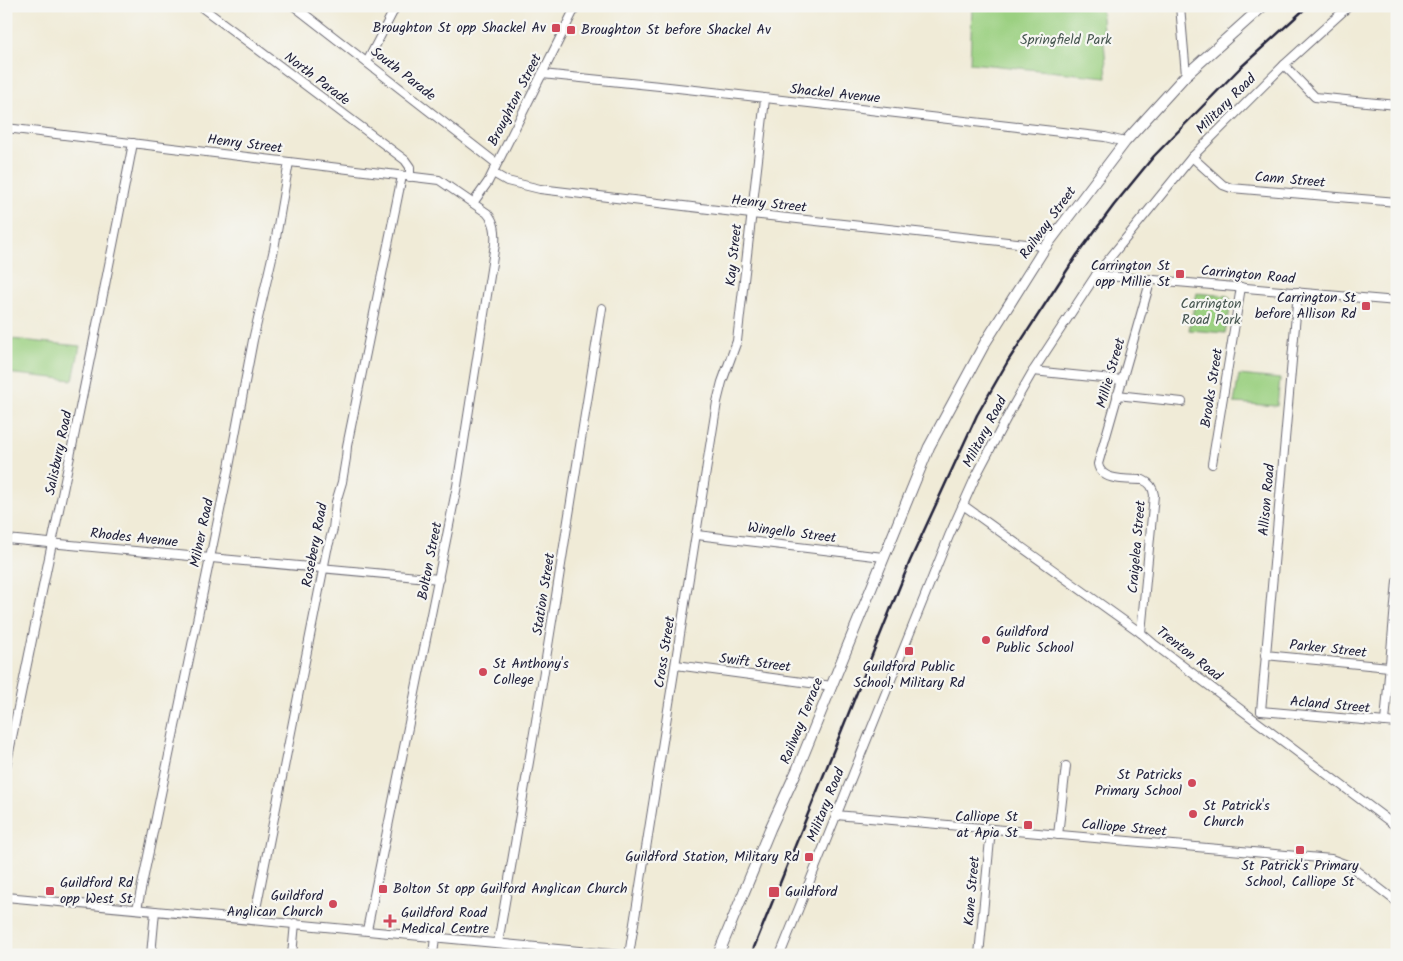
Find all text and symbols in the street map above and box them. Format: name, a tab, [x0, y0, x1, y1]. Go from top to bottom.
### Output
place label: Broughton St opp Shackel Av	[373, 17, 546, 39]
place label: Broughton St before Shackel Av	[581, 19, 771, 41]
marker: Broughton St opp Shackel Av	[550, 22, 562, 34]
marker: Broughton St before Shackel Av	[565, 24, 577, 36]
park label: Springfield Park	[1020, 29, 1112, 51]
street label: South Parade	[366, 41, 441, 107]
street label: North Parade	[279, 47, 355, 112]
street label: Broughton Street	[482, 49, 548, 150]
street label: Military Road	[1191, 68, 1262, 139]
street label: Shackel Avenue	[789, 78, 882, 110]
street label: Henry Street	[206, 128, 284, 160]
street label: Cann Street	[1254, 166, 1327, 194]
street label: Railway Street	[1014, 182, 1082, 264]
street label: Henry Street	[730, 189, 808, 219]
street label: Kay Street	[720, 222, 748, 287]
place label: Carrington St opp Millie St	[1091, 255, 1171, 293]
street label: Carrington Road	[1200, 260, 1297, 290]
marker: Carrington St opp Millie St	[1174, 268, 1186, 280]
place label: Carrington St before Allison Rd	[1255, 287, 1357, 325]
park label: Carrington Road Park	[1181, 293, 1241, 331]
marker: Carrington St before Allison Rd	[1360, 300, 1372, 312]
street label: Millie Street	[1091, 335, 1132, 411]
street label: Brooks Street	[1195, 346, 1229, 429]
street label: Military Road	[957, 392, 1013, 472]
street label: Salisbury Road	[39, 408, 79, 497]
street label: Allison Road	[1253, 462, 1281, 537]
street label: Milner Road	[184, 496, 220, 569]
street label: Craigelea Street	[1122, 499, 1152, 594]
street label: Rosebery Road	[296, 500, 334, 589]
street label: Wingello Street	[746, 517, 838, 549]
street label: Bolton Street	[412, 520, 448, 602]
street label: Rhodes Avenue	[89, 522, 180, 554]
street label: Station Street	[527, 551, 561, 637]
street label: Cross Street	[648, 614, 682, 689]
place label: Guildford Public School	[996, 621, 1074, 659]
street label: Trenton Road	[1151, 621, 1228, 688]
marker: Guildford Public School	[980, 634, 992, 646]
street label: Parker Street	[1288, 634, 1368, 664]
marker: Guildford Public School, Military Rd	[903, 645, 915, 657]
street label: Swift Street	[718, 648, 793, 678]
place label: St Anthony's College	[493, 653, 569, 691]
place label: Guildford Public School, Military Rd	[853, 656, 966, 694]
marker: St Anthony's College	[477, 666, 489, 678]
street label: Railway Terrace	[775, 674, 830, 768]
street label: Acland Street	[1289, 691, 1372, 720]
street label: Military Road	[801, 764, 851, 845]
place label: St Patricks Primary School	[1095, 764, 1183, 802]
marker: St Patricks Primary School	[1186, 777, 1198, 789]
place label: St Patrick's Church	[1203, 795, 1270, 833]
place label: Calliope St at Apia St	[955, 806, 1019, 844]
marker: St Patrick's Church	[1187, 808, 1199, 820]
street label: Calliope Street	[1080, 813, 1168, 843]
marker: Calliope St at Apia St	[1022, 819, 1034, 831]
marker: St Patrick's Primary School, Calliope St	[1294, 844, 1306, 856]
place label: Guildford Station, Military Rd	[625, 846, 800, 868]
marker: Guildford Station, Military Rd	[803, 851, 815, 863]
street label: Kane Street	[958, 855, 986, 927]
place label: St Patrick's Primary School, Calliope St	[1242, 855, 1359, 893]
place label: Guildford Rd opp West St	[60, 872, 134, 910]
place label: Bolton St opp Guilford Anglican Church	[393, 878, 627, 900]
place label: Guildford	[785, 881, 838, 903]
marker: Bolton St opp Guilford Anglican Church	[377, 883, 389, 895]
marker: Guildford Rd opp West St	[44, 885, 56, 897]
place label: Guildford Anglican Church	[227, 885, 324, 923]
marker: Guildford	[767, 885, 781, 899]
marker: Guildford Anglican Church	[327, 898, 339, 910]
place label: Guildford Road Medical Centre	[401, 902, 490, 940]
marker: Guildford Road Medical Centre	[383, 914, 397, 928]

